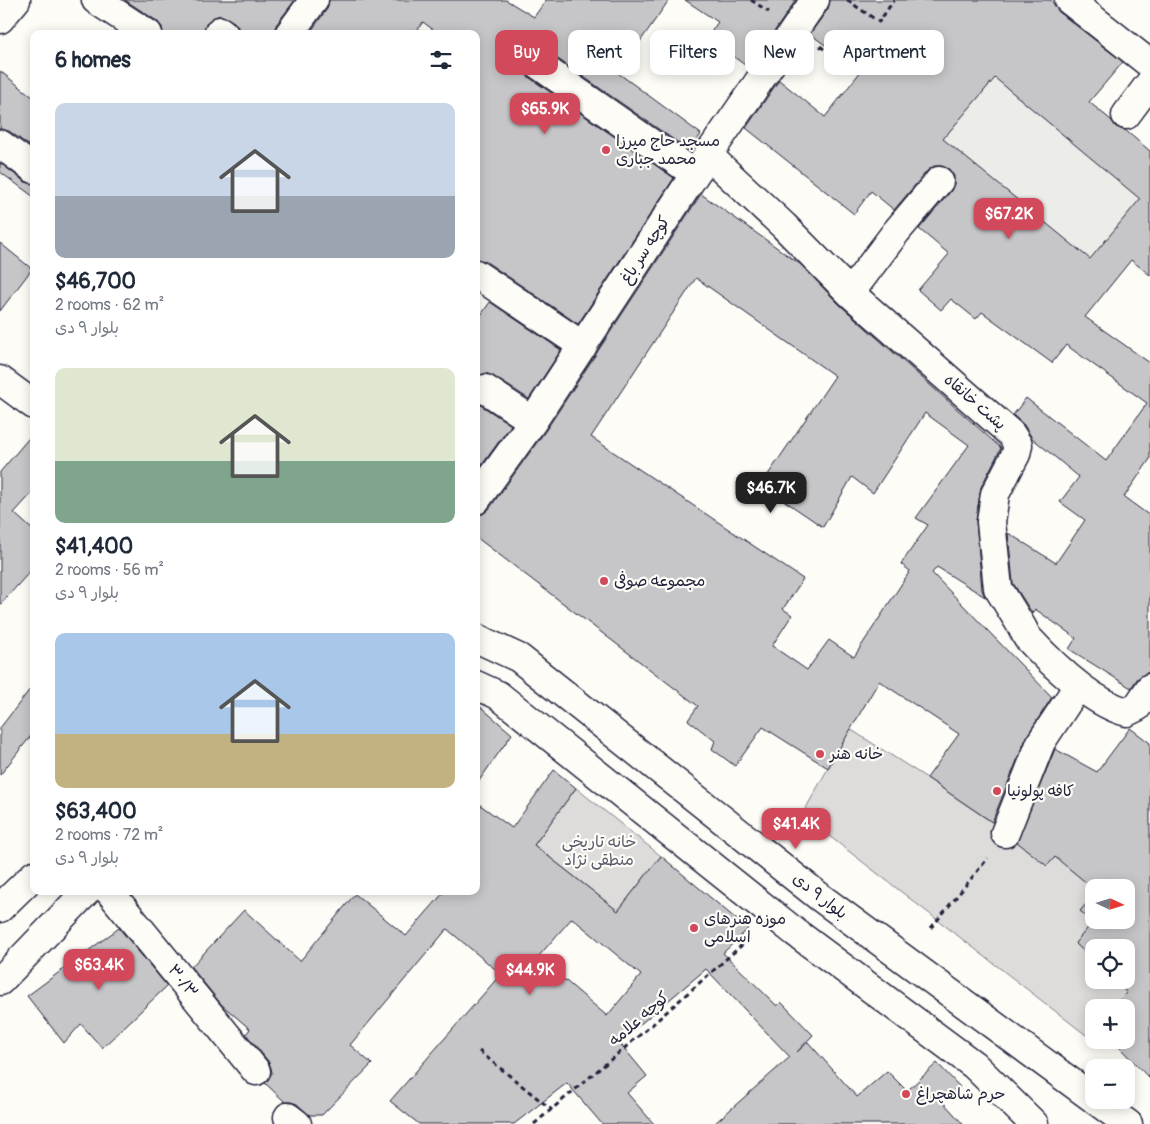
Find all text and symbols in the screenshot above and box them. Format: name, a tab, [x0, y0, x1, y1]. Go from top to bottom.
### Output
chip: Buy	[495, 30, 558, 75]
chip: Rent	[568, 30, 640, 75]
chip: Filters	[650, 30, 735, 75]
chip: New	[745, 30, 814, 75]
chip: Apartment	[824, 30, 944, 75]
icon: filters	[427, 46, 455, 74]
text: 6 homes	[55, 47, 131, 74]
pin: $65.9K	[504, 92, 586, 135]
text: $65.9K	[521, 99, 569, 119]
place label: مسجد حاج میرزا محمد جباری	[616, 131, 720, 169]
icon: home	[210, 136, 300, 226]
marker: مسجد حاج میرزا محمد جباری	[600, 144, 612, 156]
pin: $67.2K	[968, 198, 1050, 240]
text: $67.2K	[985, 204, 1033, 224]
street label: کوچه سر باغ	[616, 212, 675, 288]
text: $46,700	[55, 268, 136, 295]
text: 2 rooms · 62 m²	[55, 295, 164, 315]
text: بلوار ۹ دی	[55, 318, 119, 338]
street label: پشت خانقاه	[940, 370, 1010, 434]
icon: home	[210, 401, 300, 491]
pin: $46.7K	[730, 472, 812, 514]
text: $46.7K	[747, 478, 795, 498]
text: $41,400	[55, 533, 133, 560]
text: 2 rooms · 56 m²	[55, 560, 164, 580]
place label: مجموعه صوفی	[614, 571, 705, 591]
marker: مجموعه صوفی	[598, 575, 610, 587]
text: بلوار ۹ دی	[55, 583, 119, 603]
icon: home	[210, 666, 300, 756]
place label: خانه هنر	[828, 744, 883, 764]
marker: خانه هنر	[814, 748, 826, 760]
place label: کافه پولونیا	[1007, 781, 1074, 801]
marker: کافه پولونیا	[991, 785, 1003, 797]
text: $63,400	[55, 798, 137, 825]
pin: $41.4K	[755, 808, 837, 850]
text: $41.4K	[773, 814, 819, 834]
text: 2 rooms · 72 m²	[55, 825, 163, 845]
park label: خانه تاریخی منطقی نژاد	[562, 832, 636, 870]
text: بلوار ۹ دی	[55, 848, 119, 868]
street label: بلوار ۹ دی	[789, 868, 851, 924]
north arrow	[1085, 879, 1135, 929]
map controls	[1085, 879, 1135, 1109]
place label: موزه هنرهای اسلامی	[704, 909, 786, 947]
marker: موزه هنرهای اسلامی	[688, 922, 700, 934]
button: locate	[1085, 939, 1135, 989]
pin: $63.4K	[58, 948, 140, 991]
pin: $44.9K	[489, 954, 571, 996]
text: $63.4K	[74, 955, 124, 975]
street label: ۳۰/۳	[164, 960, 202, 1002]
text: $44.9K	[506, 960, 554, 980]
street label: کوچه علامه	[605, 987, 673, 1051]
button: +	[1085, 999, 1135, 1049]
button: −	[1085, 1059, 1135, 1109]
place label: حرم شاهچراغ	[916, 1084, 1006, 1106]
marker: حرم شاهچراغ	[900, 1088, 912, 1100]

